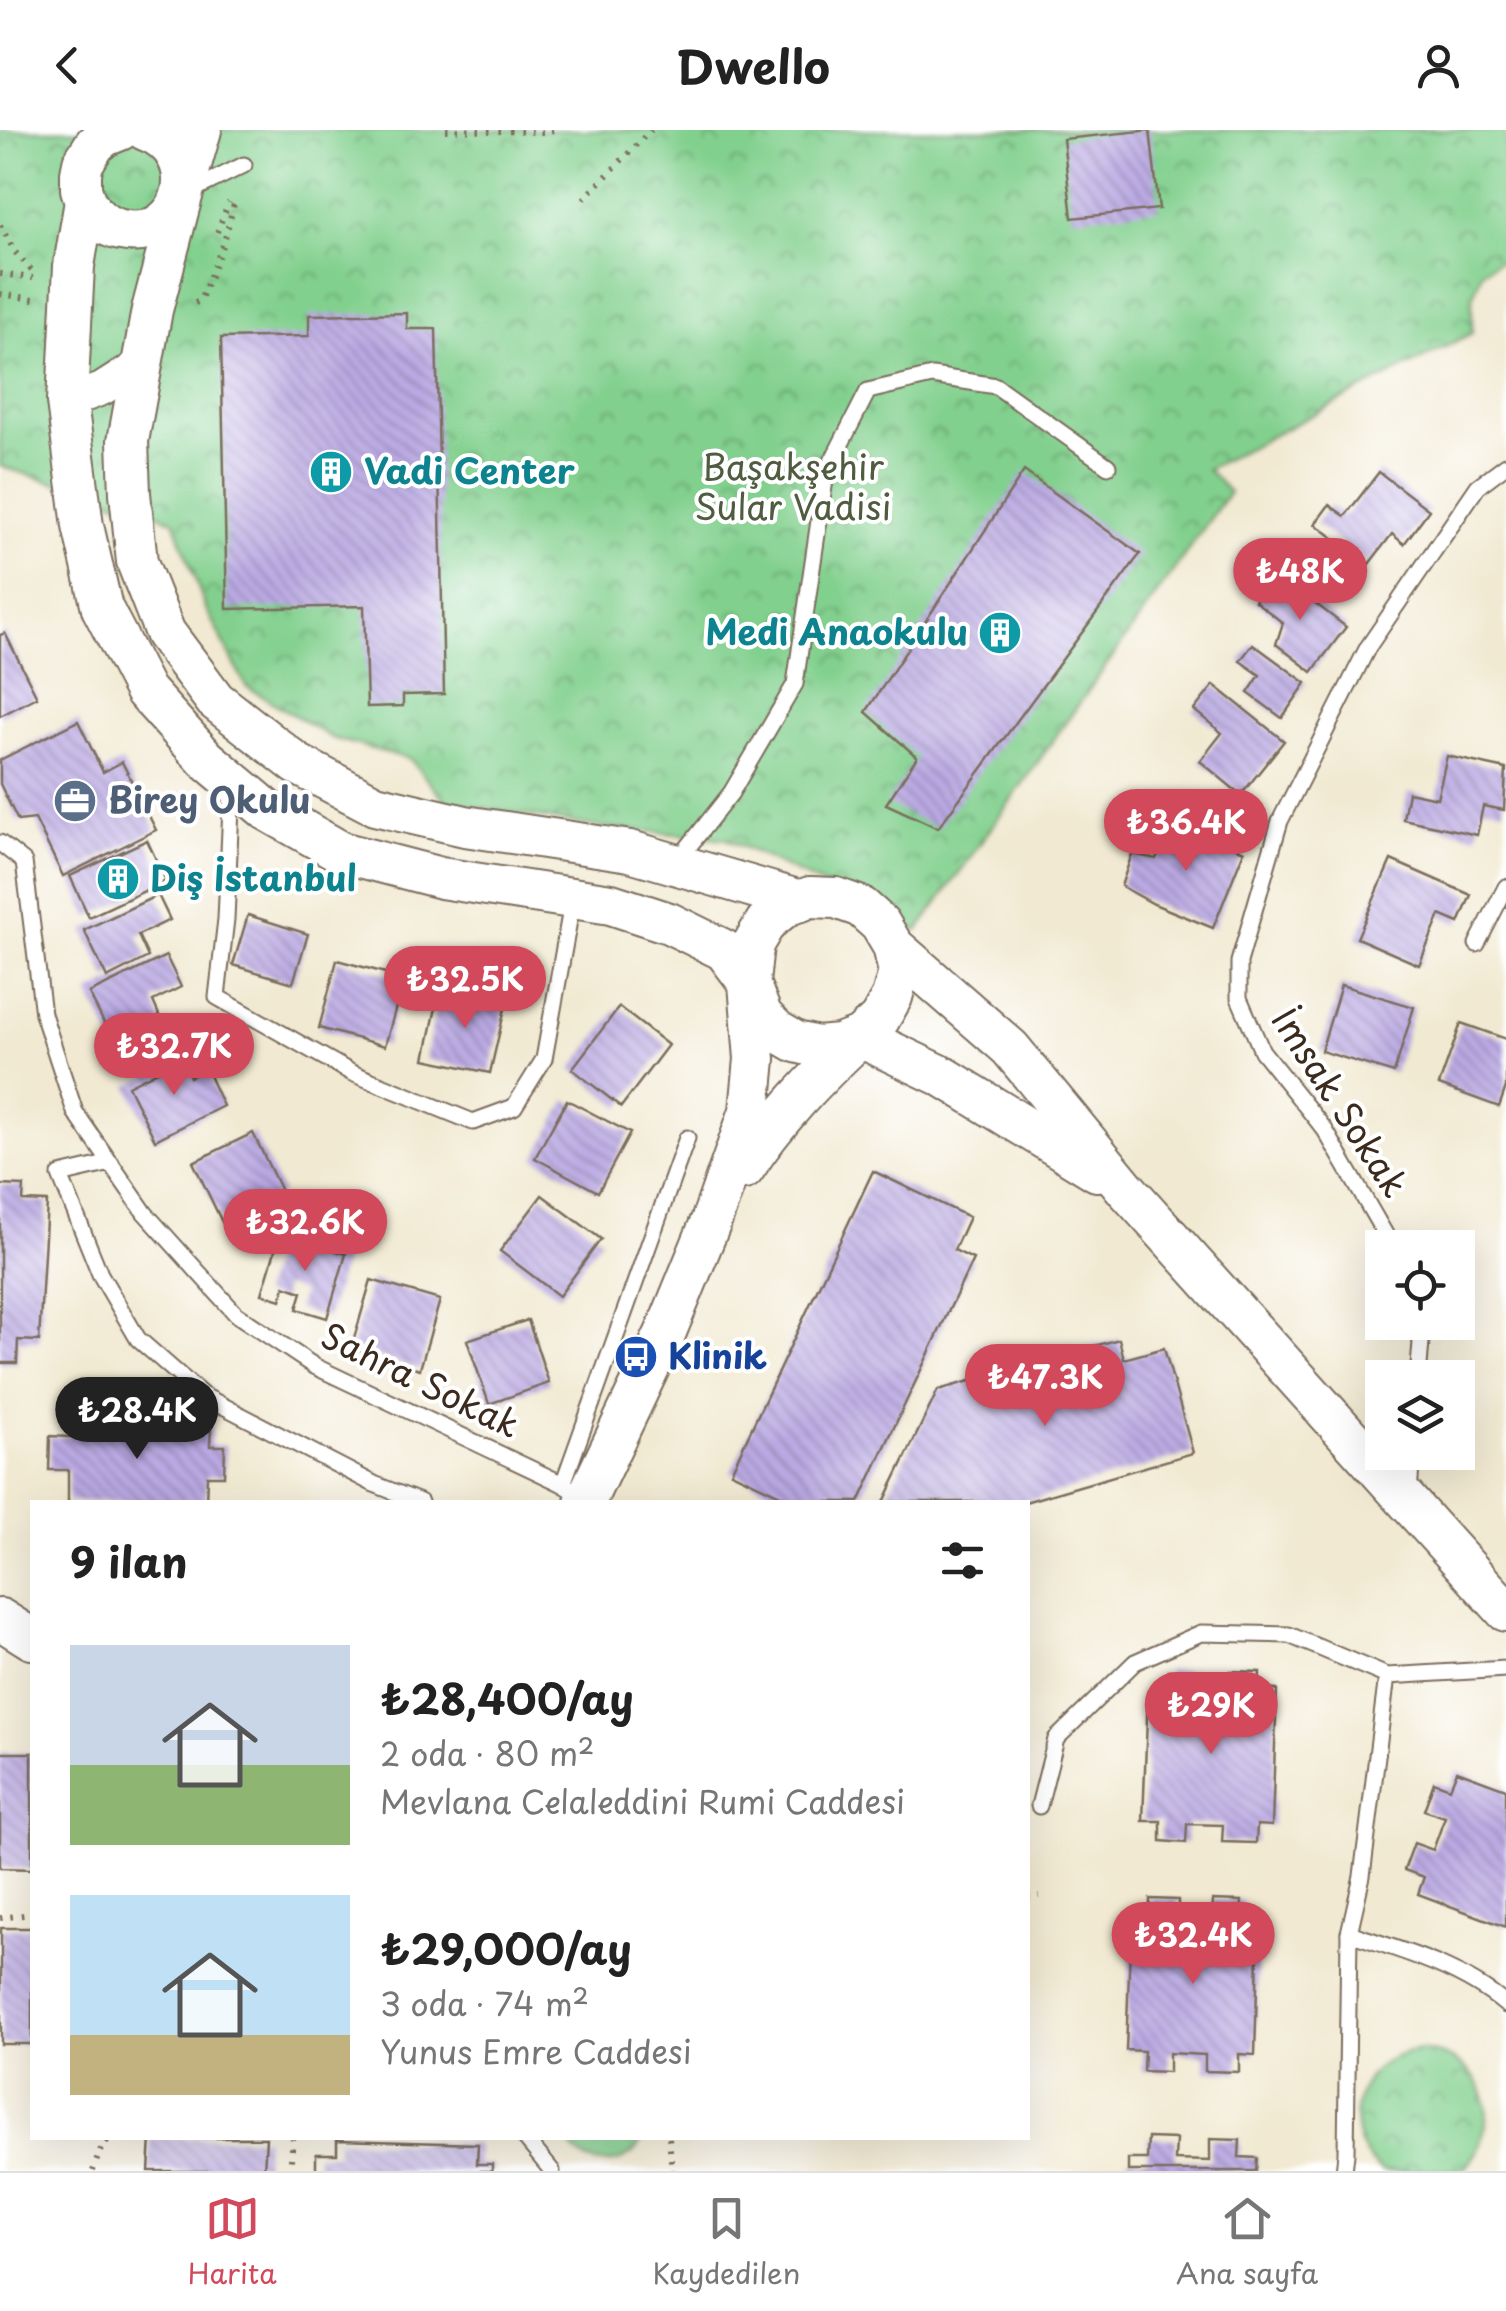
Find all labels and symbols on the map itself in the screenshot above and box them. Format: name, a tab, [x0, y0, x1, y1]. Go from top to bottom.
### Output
park label: Başakşehir Sular Vadisi	[694, 439, 892, 532]
place label: Vadi Center	[364, 443, 575, 496]
building icon: Vadi Center	[308, 449, 354, 495]
pin: ₺48K	[1241, 538, 1359, 623]
place label: Medi Anaokulu	[705, 604, 968, 657]
building icon: Medi Anaokulu	[977, 610, 1023, 656]
place label: Birey Okulu	[108, 772, 311, 825]
office icon: Birey Okulu	[52, 778, 98, 824]
pin: ₺36.4K	[1105, 789, 1267, 874]
place label: Diş İstanbul	[150, 850, 357, 903]
building icon: Diş İstanbul	[95, 856, 141, 902]
pin: ₺32.5K	[384, 946, 546, 1031]
street label: İmsak Sokak	[1260, 996, 1422, 1207]
pin: ₺32.7K	[93, 1013, 255, 1098]
pin: ₺32.6K	[224, 1189, 386, 1274]
street label: Sahra Sokak	[313, 1308, 530, 1450]
place label: Klinik	[668, 1328, 767, 1381]
bus stop icon: Klinik	[613, 1334, 659, 1380]
pin: ₺47.3K	[964, 1344, 1126, 1429]
pin: ₺28.4K	[56, 1377, 218, 1462]
pin: ₺29K	[1152, 1672, 1270, 1757]
pin: ₺32.4K	[1112, 1902, 1274, 1987]

